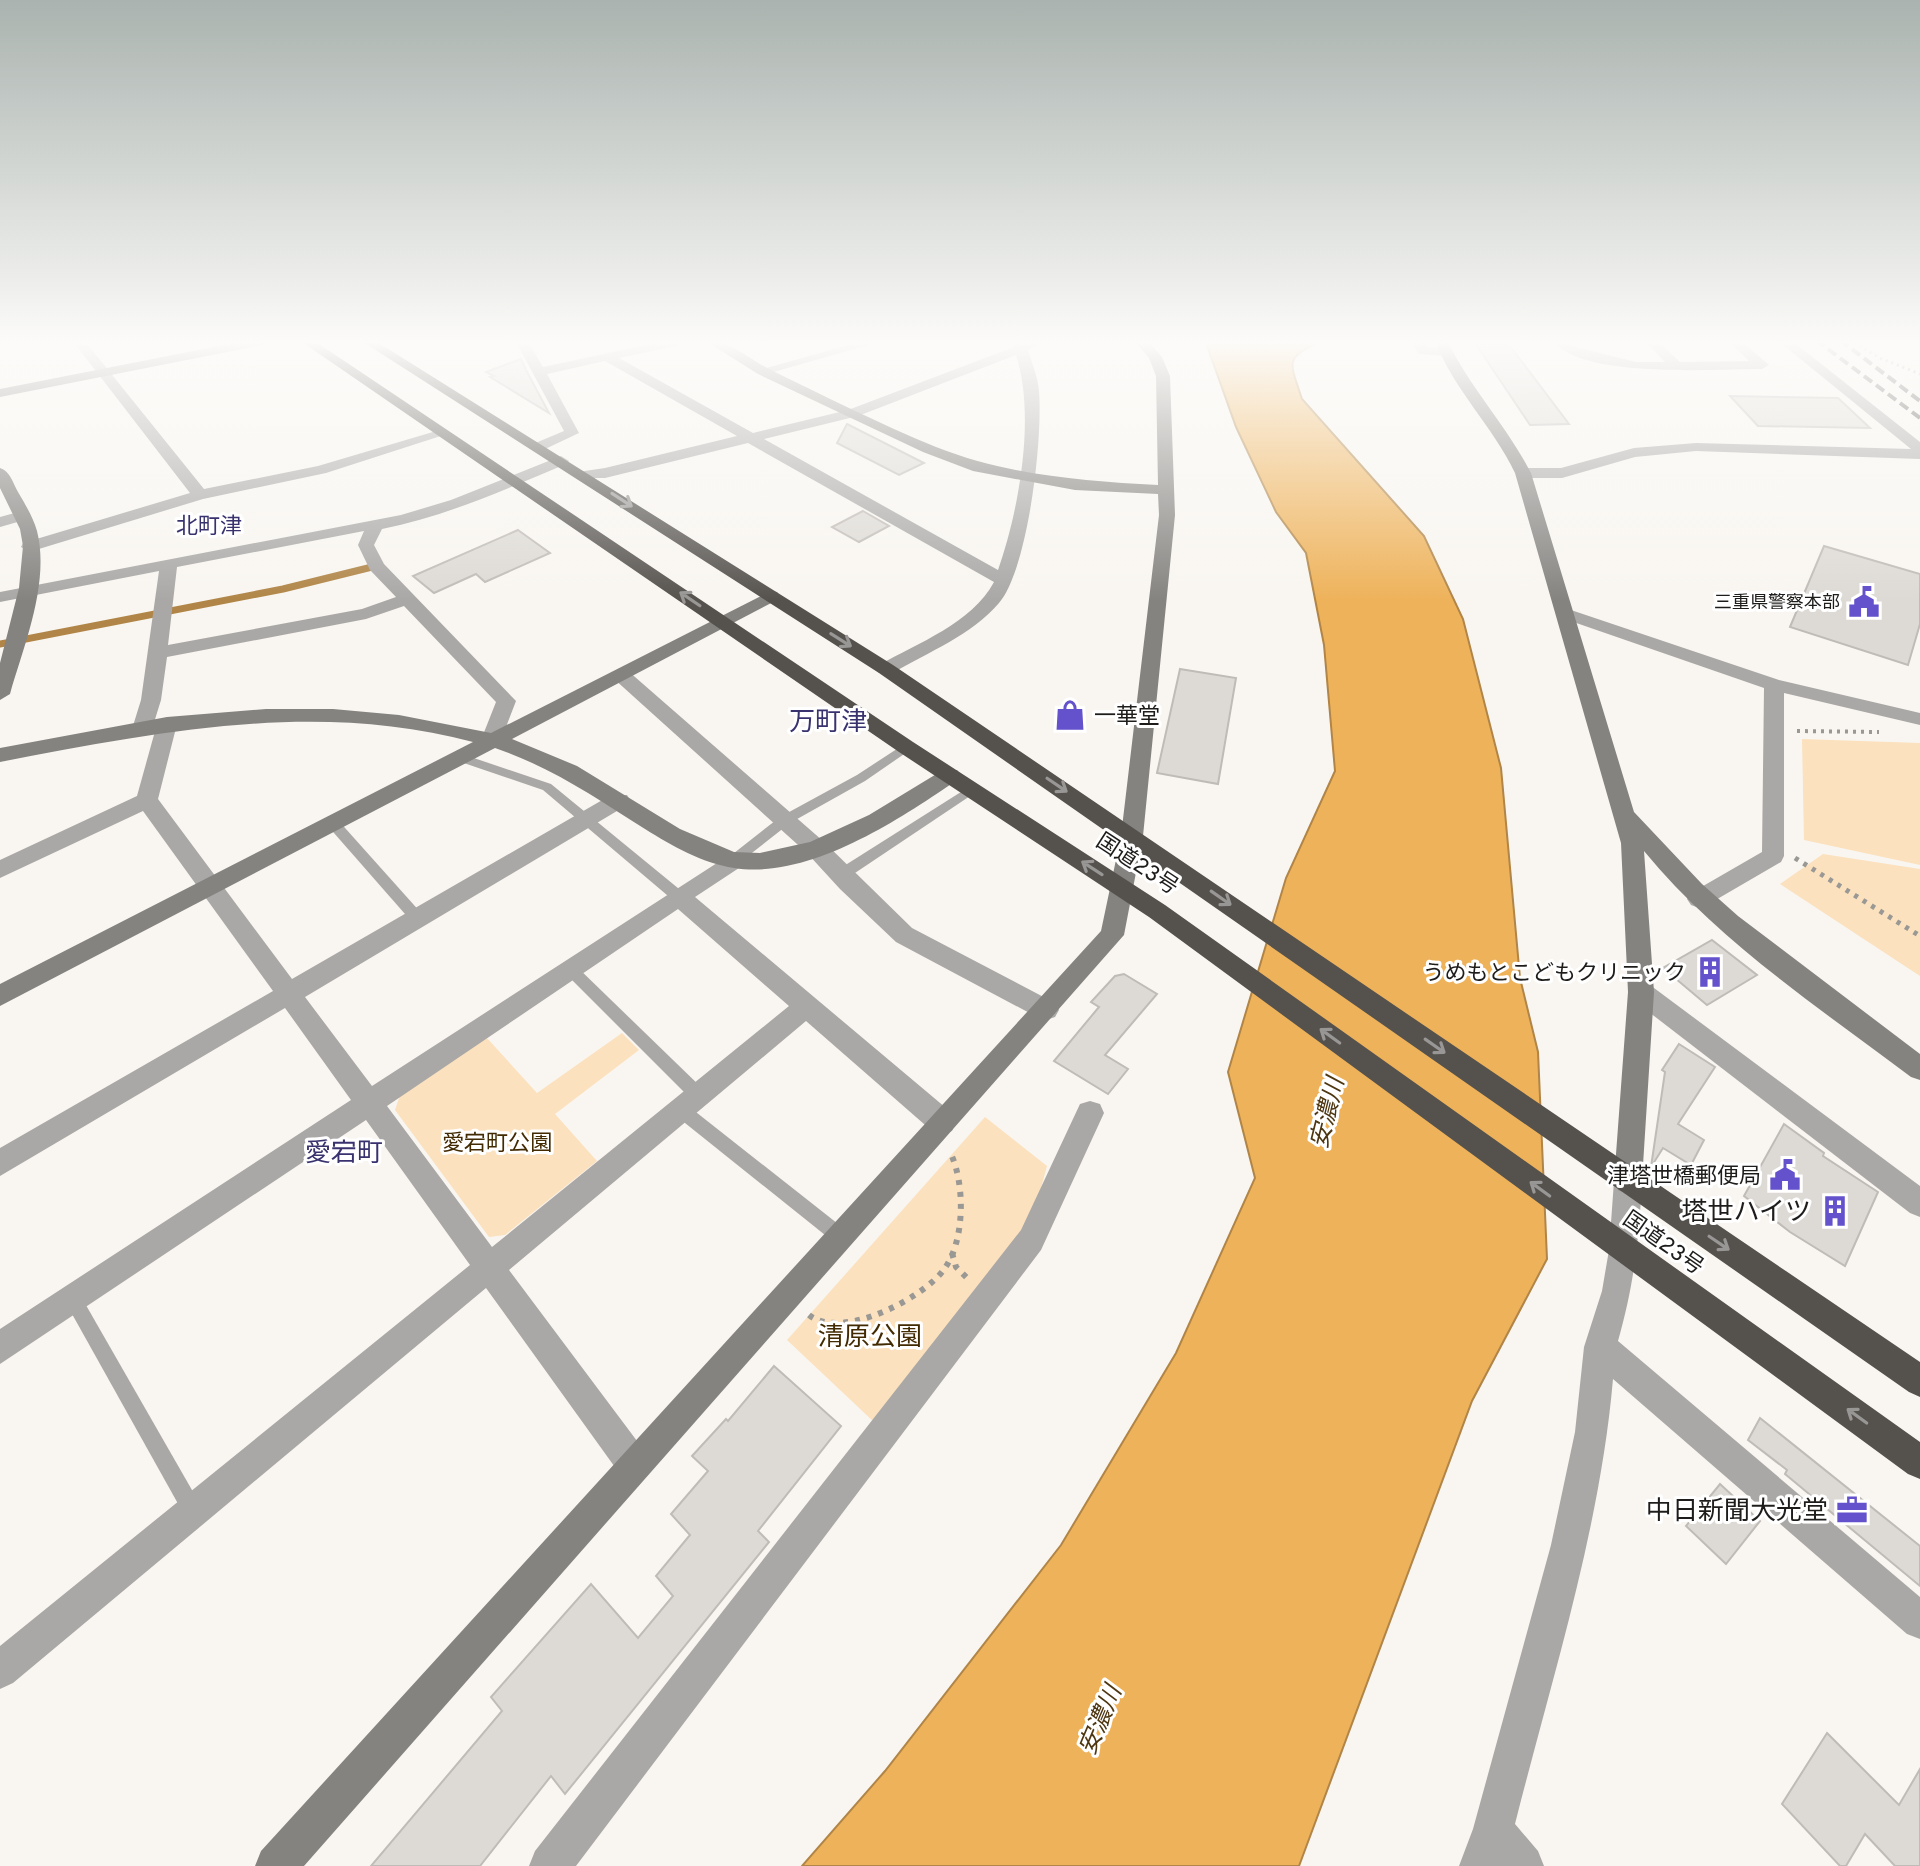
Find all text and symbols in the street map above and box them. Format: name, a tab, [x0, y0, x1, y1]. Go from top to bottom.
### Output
one-way arrow	[610, 492, 633, 508]
district label: 北町津	[176, 514, 242, 541]
public building icon: 三重県警察本部	[1847, 585, 1881, 619]
one-way arrow	[679, 591, 702, 607]
place label: 三重県警察本部	[1714, 592, 1840, 615]
one-way arrow	[829, 633, 852, 649]
shop icon: 一華堂	[1053, 698, 1087, 732]
place label: 一華堂	[1094, 704, 1160, 731]
district label: 万町津	[789, 707, 867, 740]
one-way arrow	[1045, 777, 1068, 793]
street label: 国道23号	[1090, 829, 1183, 902]
one-way arrow	[1081, 860, 1104, 876]
one-way arrow	[1210, 890, 1232, 906]
building icon: うめもとこどもクリニック	[1693, 955, 1727, 989]
place label: うめもとこどもクリニック	[1422, 961, 1686, 988]
one-way arrow	[1319, 1028, 1341, 1044]
one-way arrow	[1423, 1038, 1446, 1054]
water label: 安濃川	[1306, 1072, 1353, 1152]
park label: 愛宕町公園	[442, 1131, 552, 1158]
district label: 愛宕町	[305, 1138, 383, 1171]
public building icon: 津塔世橋郵便局	[1768, 1158, 1802, 1192]
place label: 津塔世橋郵便局	[1607, 1164, 1761, 1191]
one-way arrow	[1529, 1181, 1551, 1197]
building icon: 塔世ハイツ	[1818, 1194, 1852, 1228]
place label: 塔世ハイツ	[1682, 1197, 1811, 1230]
street label: 国道23号	[1617, 1206, 1708, 1282]
one-way arrow	[1707, 1235, 1730, 1251]
park label: 清原公園	[818, 1322, 922, 1355]
one-way arrow	[1846, 1408, 1868, 1425]
office icon: 中日新聞大光堂	[1835, 1493, 1869, 1527]
place label: 中日新聞大光堂	[1646, 1496, 1828, 1529]
water label: 安濃川	[1074, 1679, 1131, 1760]

